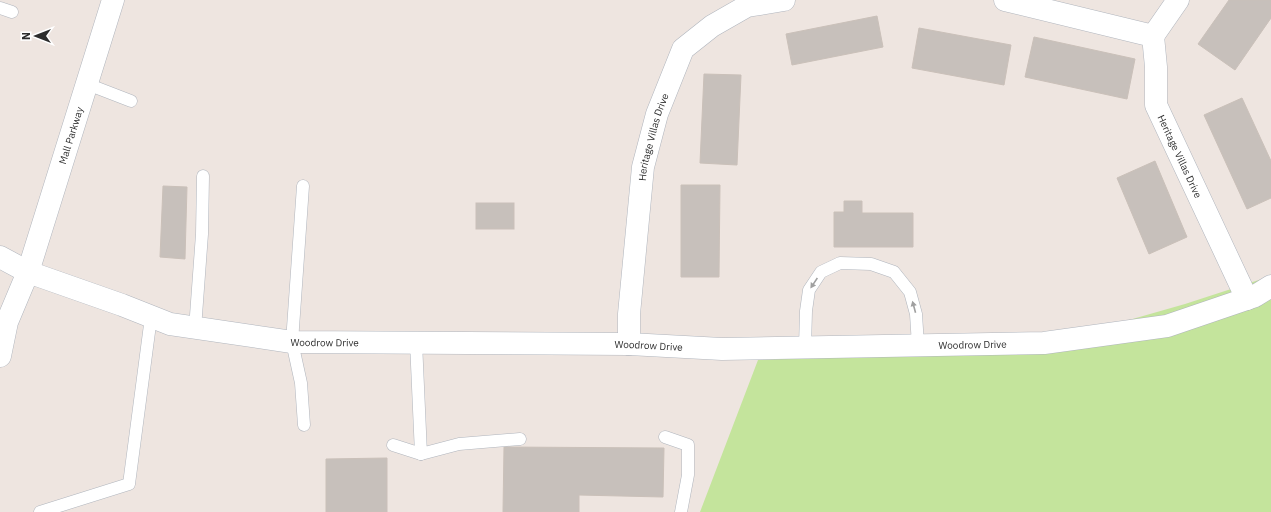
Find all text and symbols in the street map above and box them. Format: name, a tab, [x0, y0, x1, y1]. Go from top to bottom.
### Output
north arrow	[16, 16, 56, 56]
text: N	[19, 32, 33, 40]
street label: Heritage Villas Drive	[635, 91, 671, 181]
street label: Mall Parkway	[56, 105, 86, 166]
street label: Heritage Villas Drive	[1155, 112, 1205, 200]
one-way arrow	[810, 278, 818, 288]
one-way arrow	[911, 300, 917, 312]
street label: Woodrow Drive	[290, 335, 359, 349]
street label: Woodrow Drive	[614, 337, 684, 353]
street label: Woodrow Drive	[938, 337, 1007, 351]

